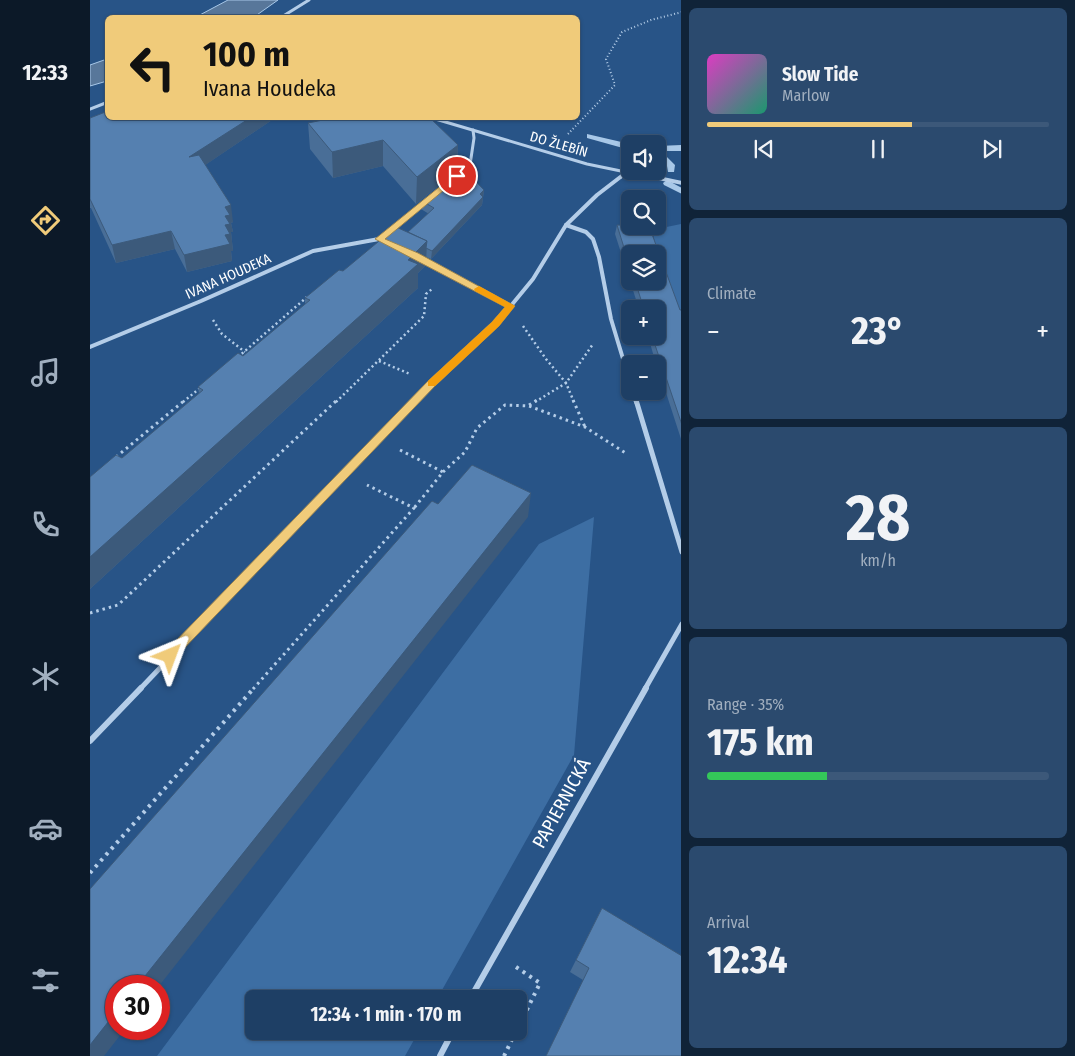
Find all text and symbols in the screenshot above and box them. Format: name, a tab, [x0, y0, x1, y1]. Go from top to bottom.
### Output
text: 100 m	[203, 33, 290, 75]
icon: left	[120, 35, 185, 100]
text: 12:33	[22, 59, 68, 86]
text: Slow Tide	[782, 63, 858, 86]
text: Ivana Houdeka	[203, 75, 336, 102]
text: Marlow	[782, 86, 830, 105]
street label: DO ŽLEBÍN	[528, 127, 590, 161]
map controls	[621, 135, 666, 400]
button: sound	[621, 135, 666, 180]
icon: previous	[750, 135, 778, 163]
icon: pause	[864, 135, 892, 163]
icon: next	[978, 135, 1006, 163]
pin	[436, 155, 478, 197]
icon: arrive	[443, 162, 471, 190]
button: search	[621, 190, 666, 235]
icon: directions	[28, 203, 63, 238]
button: layers	[621, 245, 666, 290]
street label: IVANA HOUDEKA	[183, 250, 274, 303]
text: Climate	[707, 284, 756, 303]
button: +	[621, 300, 666, 345]
text: 23°	[851, 308, 905, 354]
text: −	[707, 315, 720, 348]
text: +	[1036, 315, 1049, 348]
icon: music	[28, 355, 63, 390]
button: −	[621, 355, 666, 400]
text: 28	[846, 479, 910, 557]
icon: phone	[28, 507, 63, 542]
text: km/h	[860, 551, 896, 570]
position arrow	[143, 629, 195, 681]
icon: climate	[28, 659, 63, 694]
text: Range · 35%	[707, 695, 784, 714]
text: 175 km	[707, 719, 814, 765]
street label: PAPIERNICKÁ	[527, 754, 596, 852]
icon: car	[28, 811, 63, 846]
text: Arrival	[707, 913, 749, 932]
text: 12:34	[707, 937, 787, 983]
icon: filters	[28, 963, 63, 998]
speed limit sign: 30	[105, 975, 170, 1040]
text: 12:34 · 1 min · 170 m	[311, 1003, 461, 1026]

